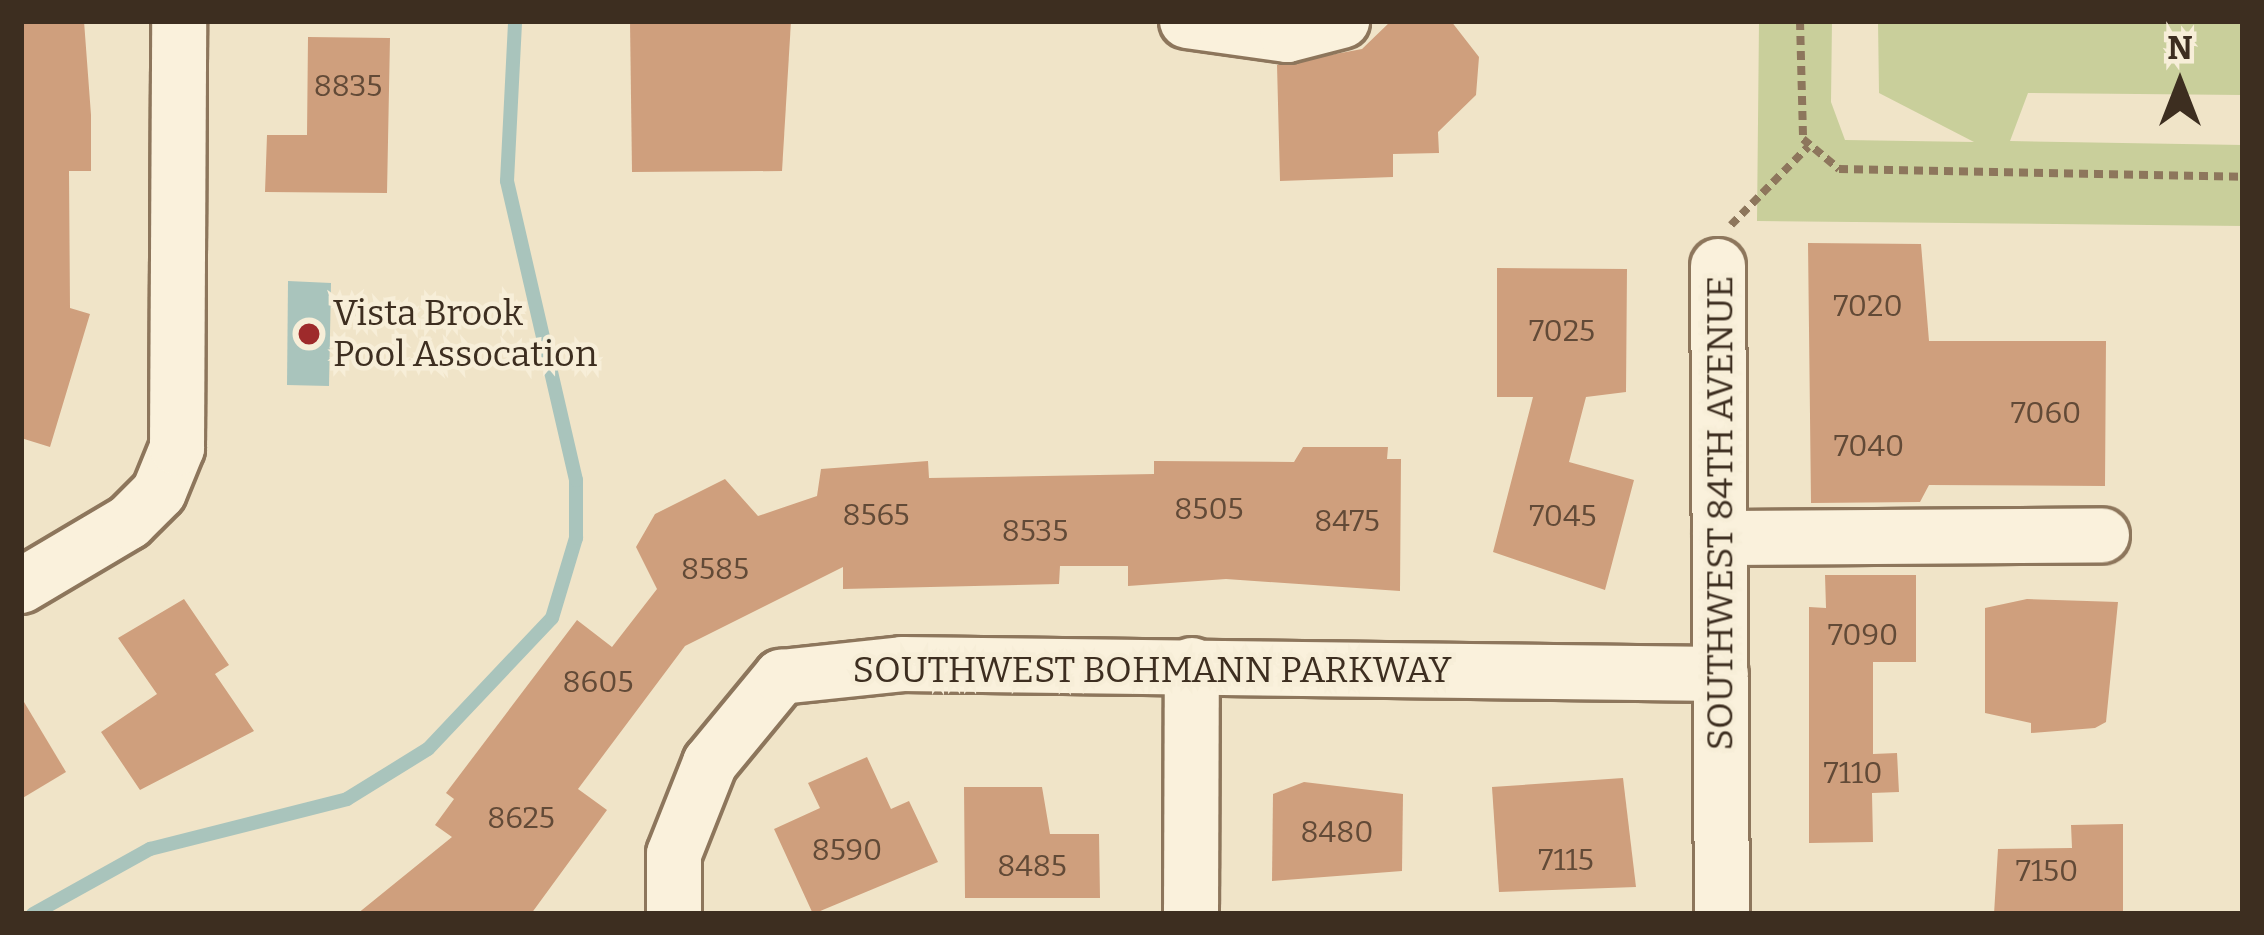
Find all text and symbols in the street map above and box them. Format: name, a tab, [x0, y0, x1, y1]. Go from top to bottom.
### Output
north arrow	[2120, 24, 2240, 144]
text: N	[2167, 28, 2193, 68]
house number: 8835	[314, 68, 382, 104]
street label: SOUTHWEST 84TH AVENUE	[1699, 276, 1743, 750]
house number: 7020	[1833, 288, 1903, 324]
place label: Vista Brook Pool Assocation	[333, 291, 598, 376]
house number: 7025	[1529, 313, 1595, 349]
marker: Vista Brook Pool Assocation	[296, 321, 322, 347]
house number: 7060	[2011, 395, 2081, 431]
house number: 7040	[1834, 428, 1904, 464]
house number: 8505	[1174, 491, 1244, 527]
house number: 8565	[842, 497, 910, 533]
house number: 7045	[1529, 498, 1597, 534]
house number: 8475	[1314, 503, 1380, 539]
house number: 8535	[1002, 513, 1068, 549]
house number: 8585	[681, 551, 749, 587]
house number: 7090	[1828, 617, 1898, 653]
street label: SOUTHWEST BOHMANN PARKWAY	[852, 649, 1452, 693]
house number: 8605	[563, 664, 633, 700]
house number: 7110	[1824, 755, 1882, 791]
house number: 8625	[487, 800, 555, 836]
house number: 8480	[1301, 814, 1373, 850]
house number: 8590	[812, 832, 882, 868]
house number: 7115	[1538, 842, 1594, 878]
house number: 8485	[997, 848, 1067, 884]
house number: 7150	[2016, 853, 2078, 889]

